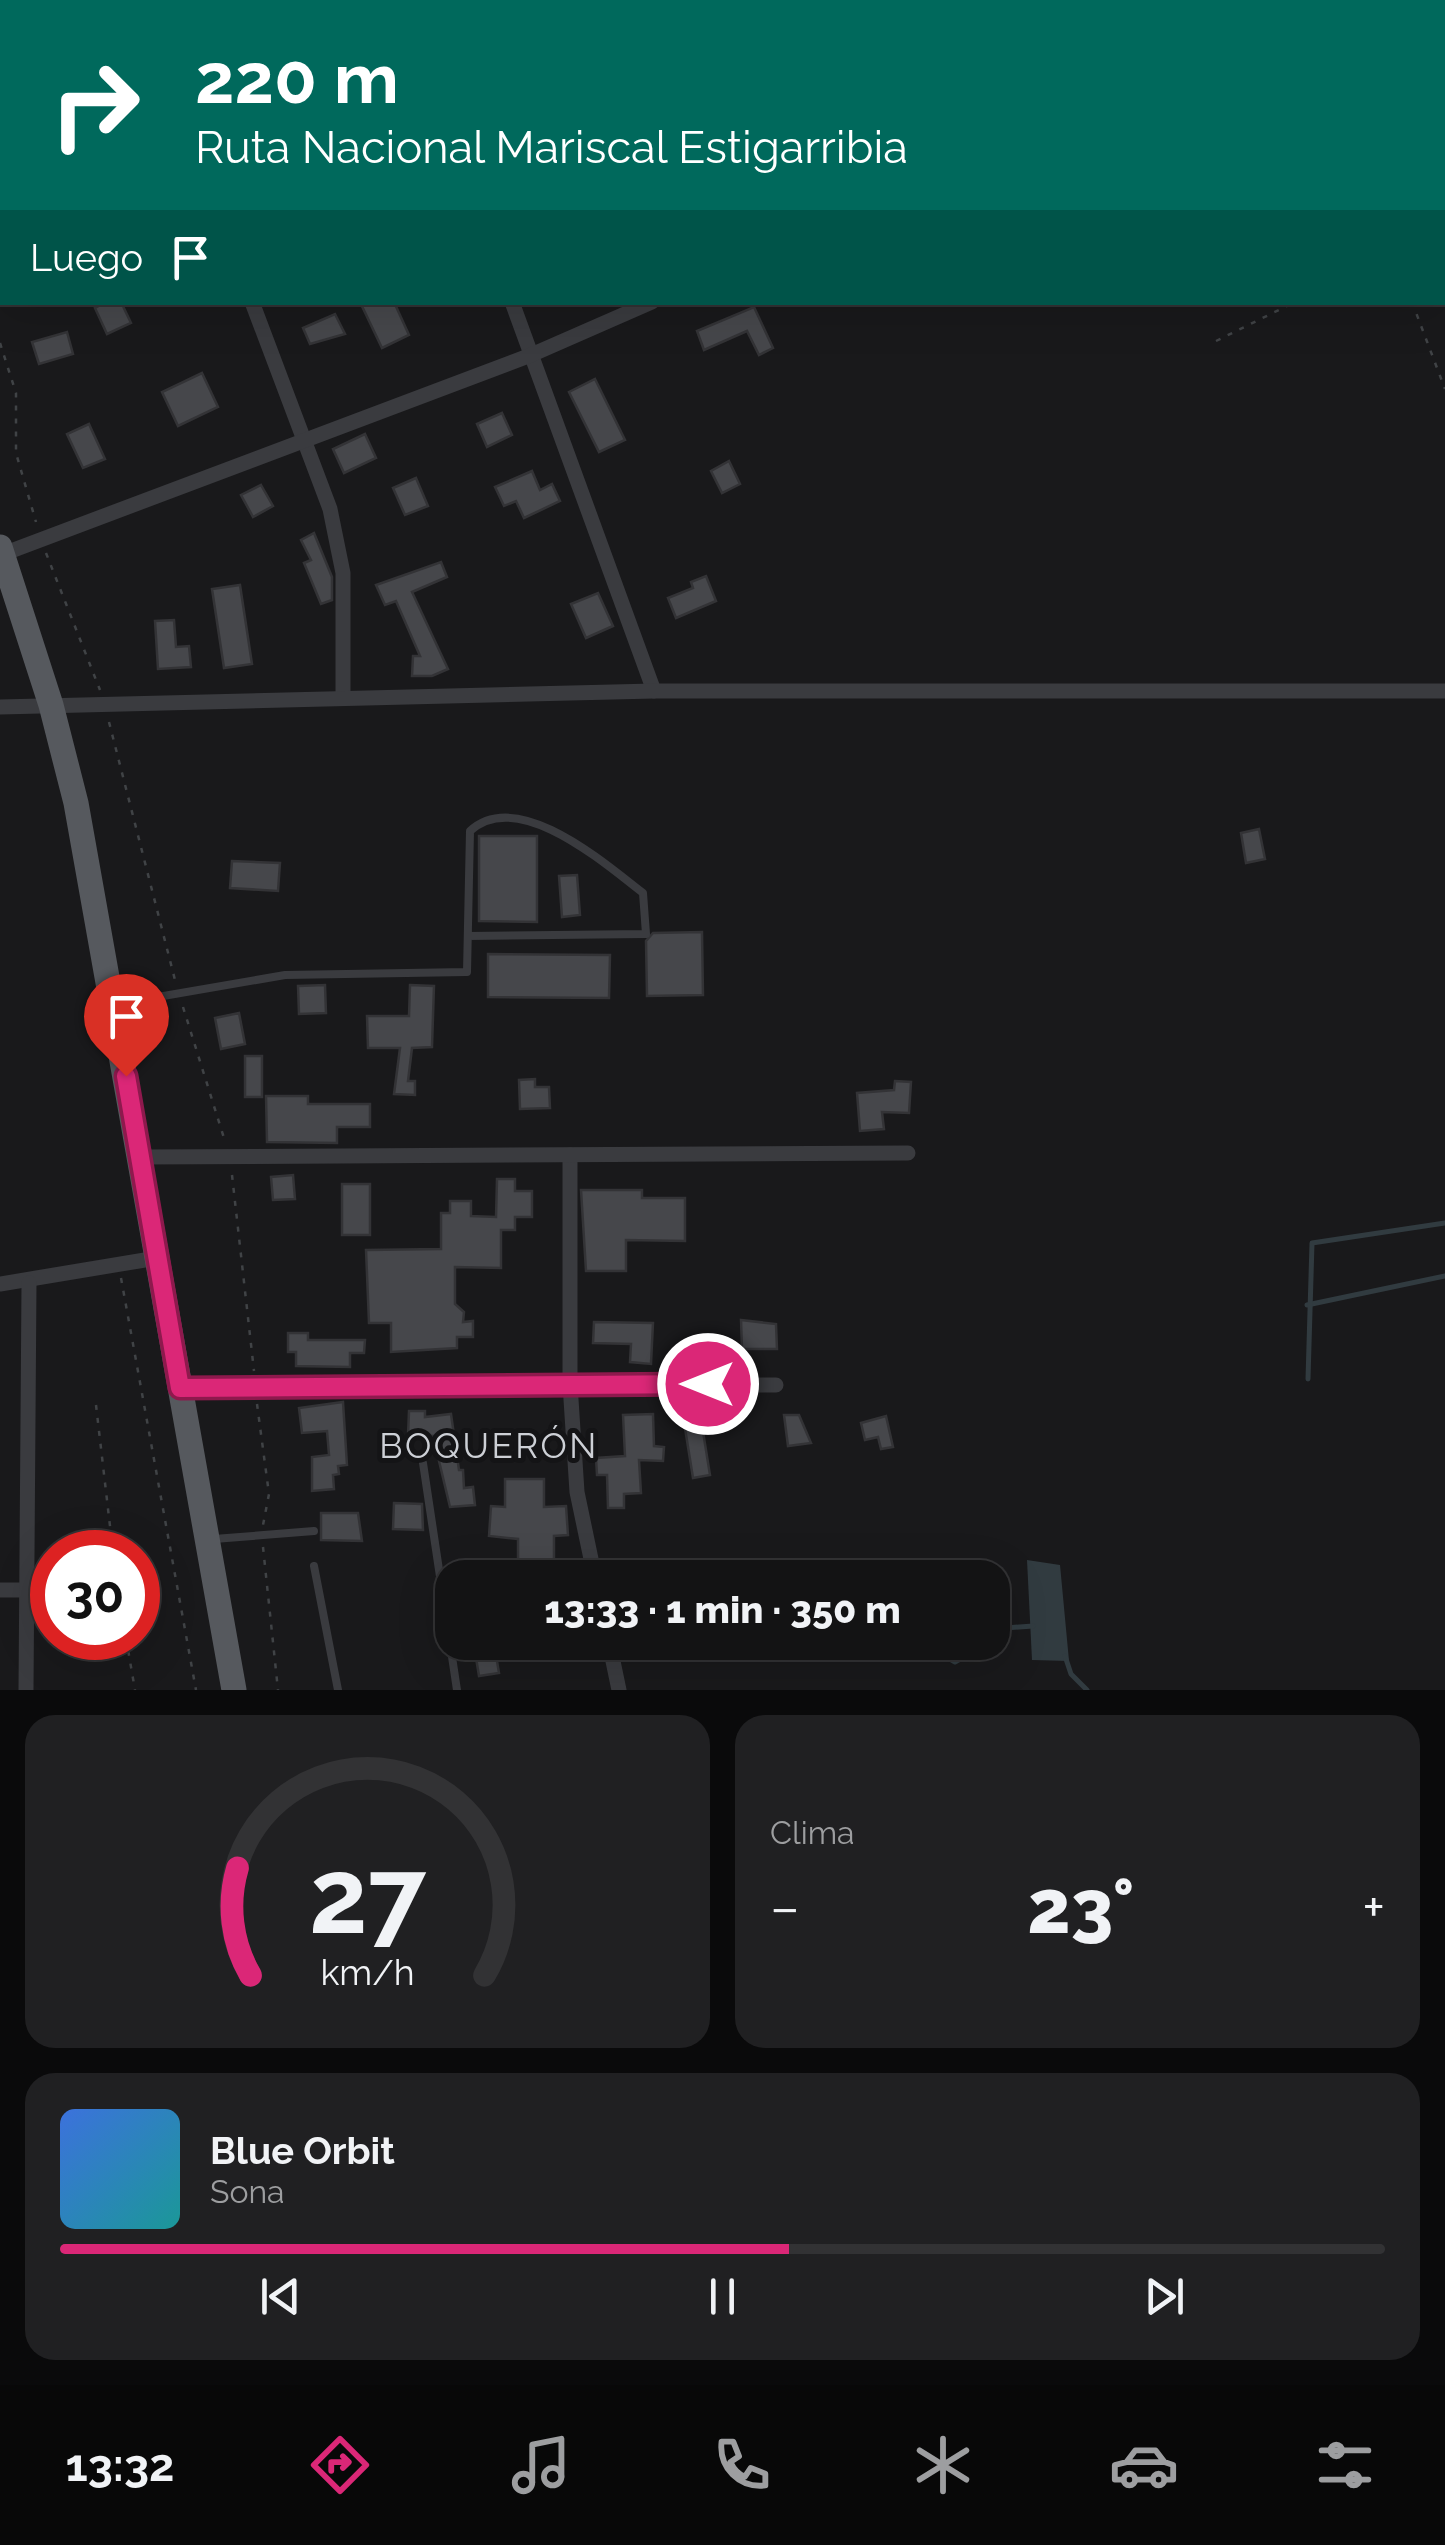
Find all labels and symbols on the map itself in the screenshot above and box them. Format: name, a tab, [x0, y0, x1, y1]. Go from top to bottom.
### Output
pin	[84, 974, 169, 1077]
position arrow	[656, 1332, 760, 1436]
district label: BOQUERÓN	[379, 1425, 599, 1466]
speed limit sign: 30	[30, 1530, 160, 1660]

